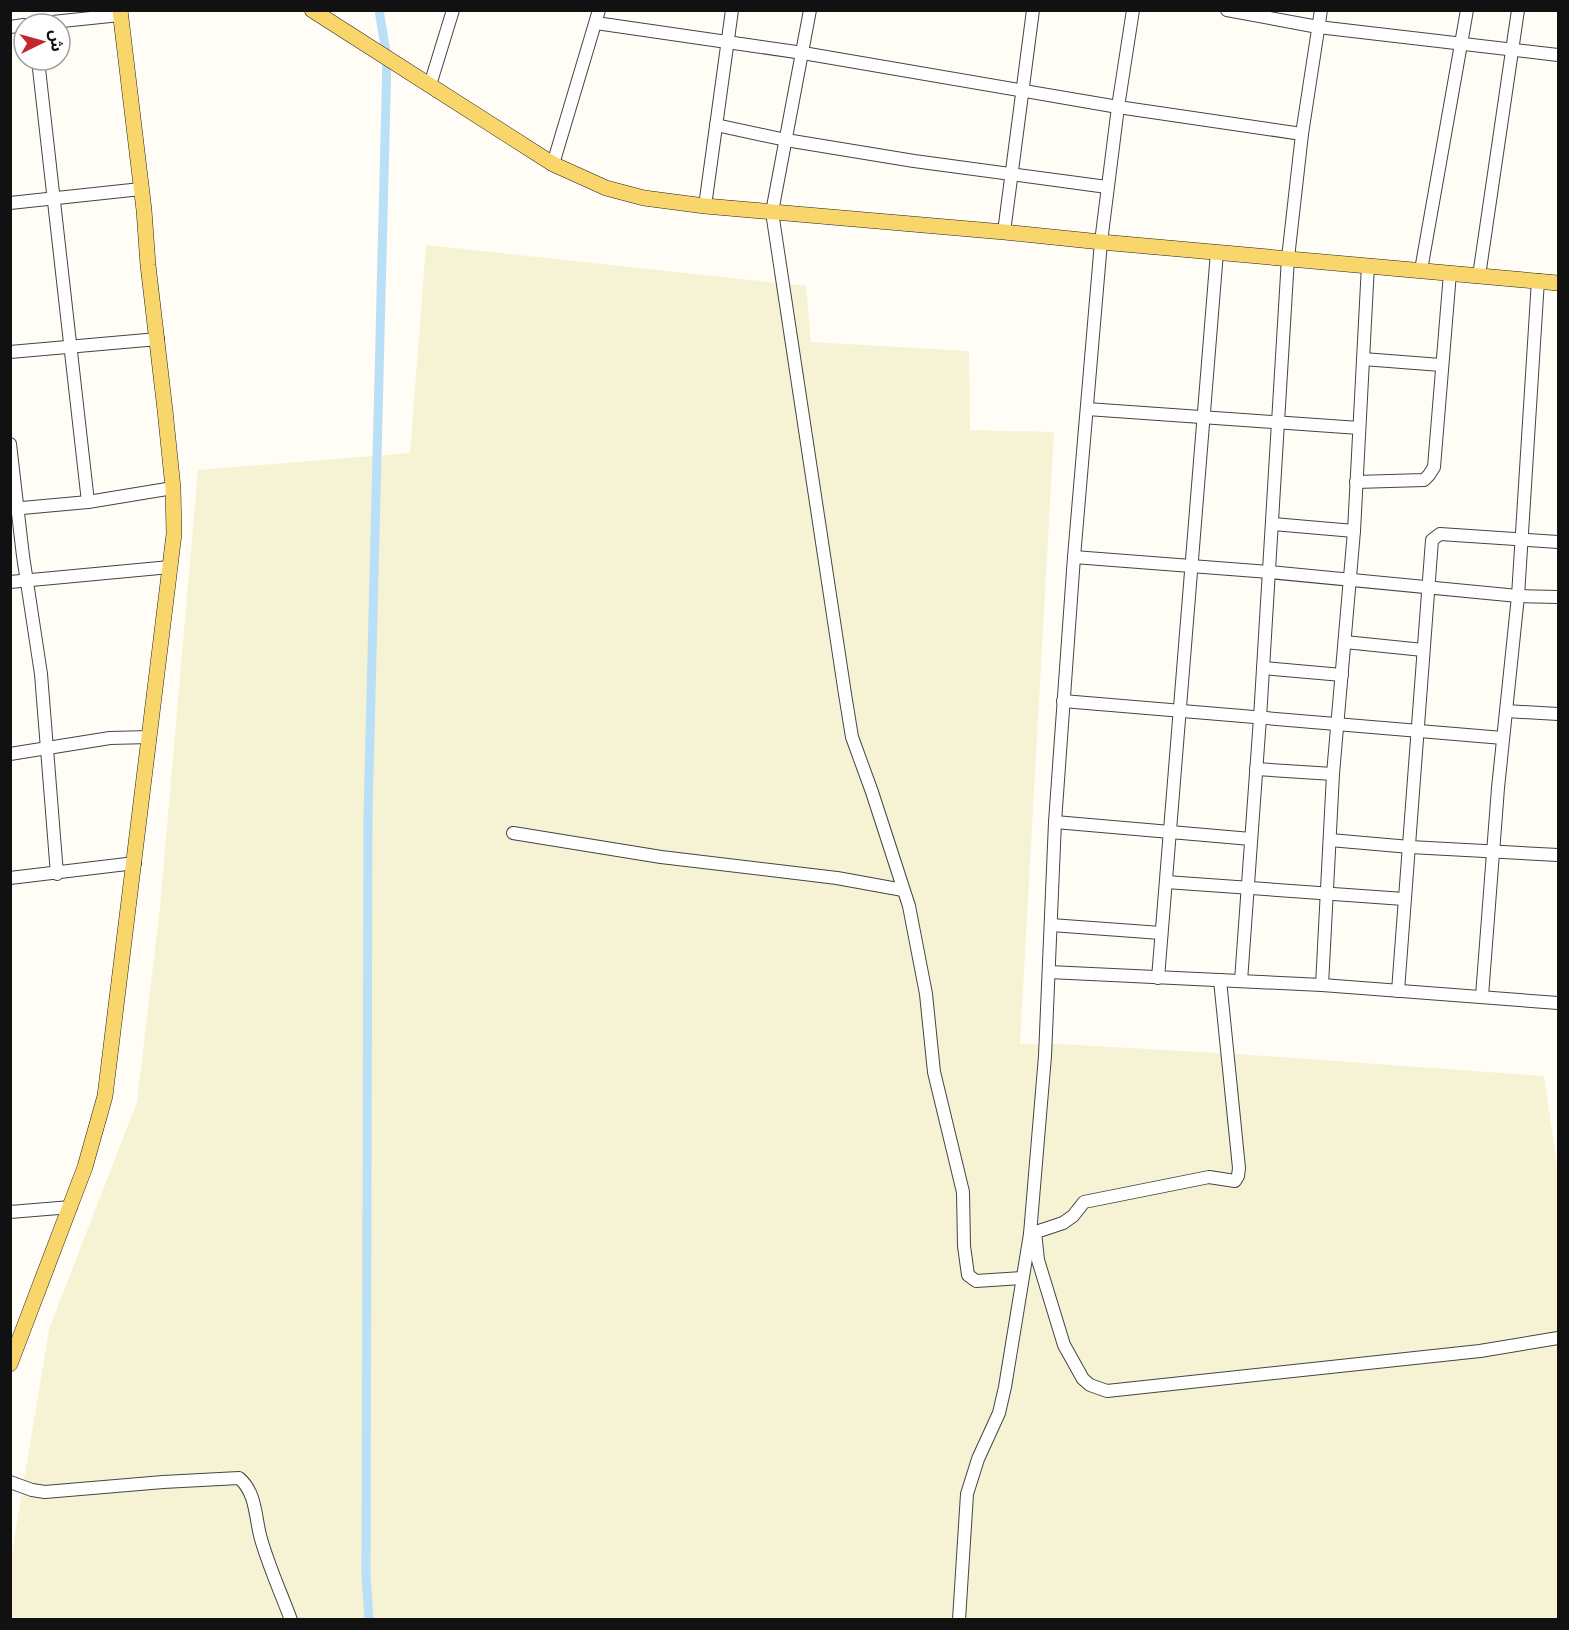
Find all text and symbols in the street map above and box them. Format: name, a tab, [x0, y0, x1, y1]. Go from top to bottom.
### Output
north arrow	[12, 12, 72, 72]
text: ش	[45, 29, 69, 53]

